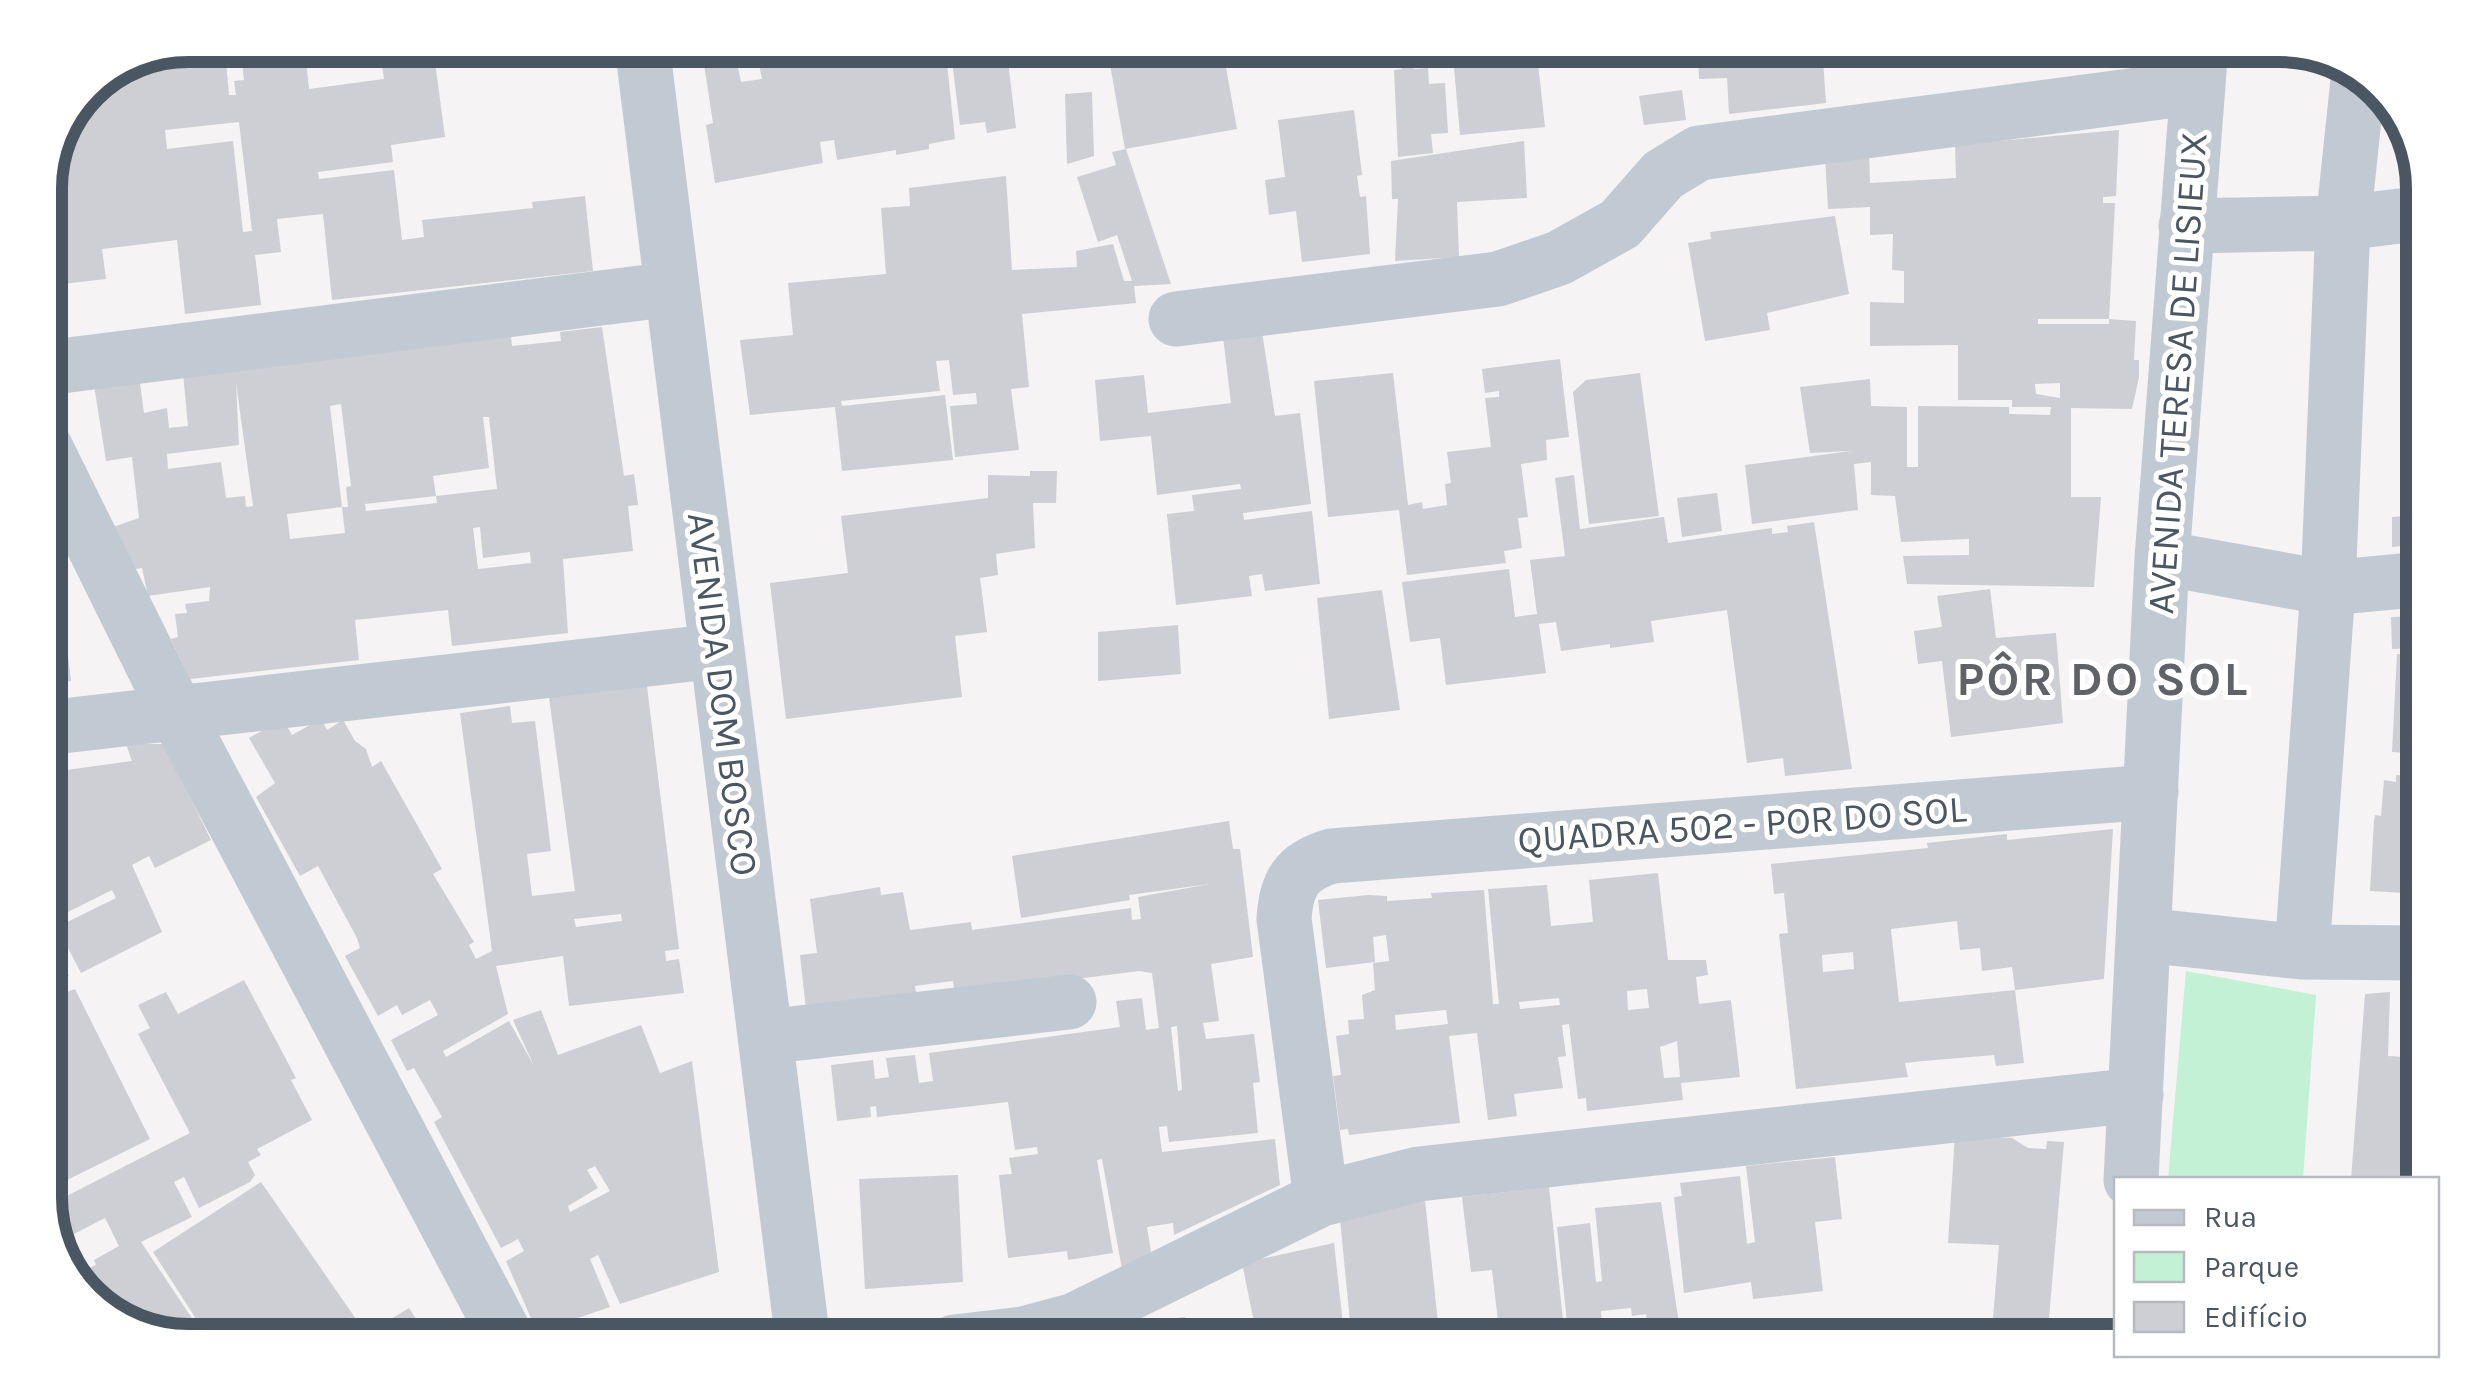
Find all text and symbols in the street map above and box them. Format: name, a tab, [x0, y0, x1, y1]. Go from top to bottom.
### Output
street label: AVENIDA TERESA DE LISIEUX	[2138, 131, 2217, 615]
street label: AVENIDA DOM BOSCO	[678, 510, 767, 878]
district label: PÔR DO SOL	[1956, 650, 2250, 707]
street label: QUADRA 502 - POR DO SOL	[1516, 786, 1968, 863]
legend	[2114, 1177, 2439, 1357]
text: Rua	[2204, 1199, 2257, 1235]
text: Parque	[2204, 1249, 2299, 1285]
text: Edifício	[2204, 1299, 2308, 1335]

